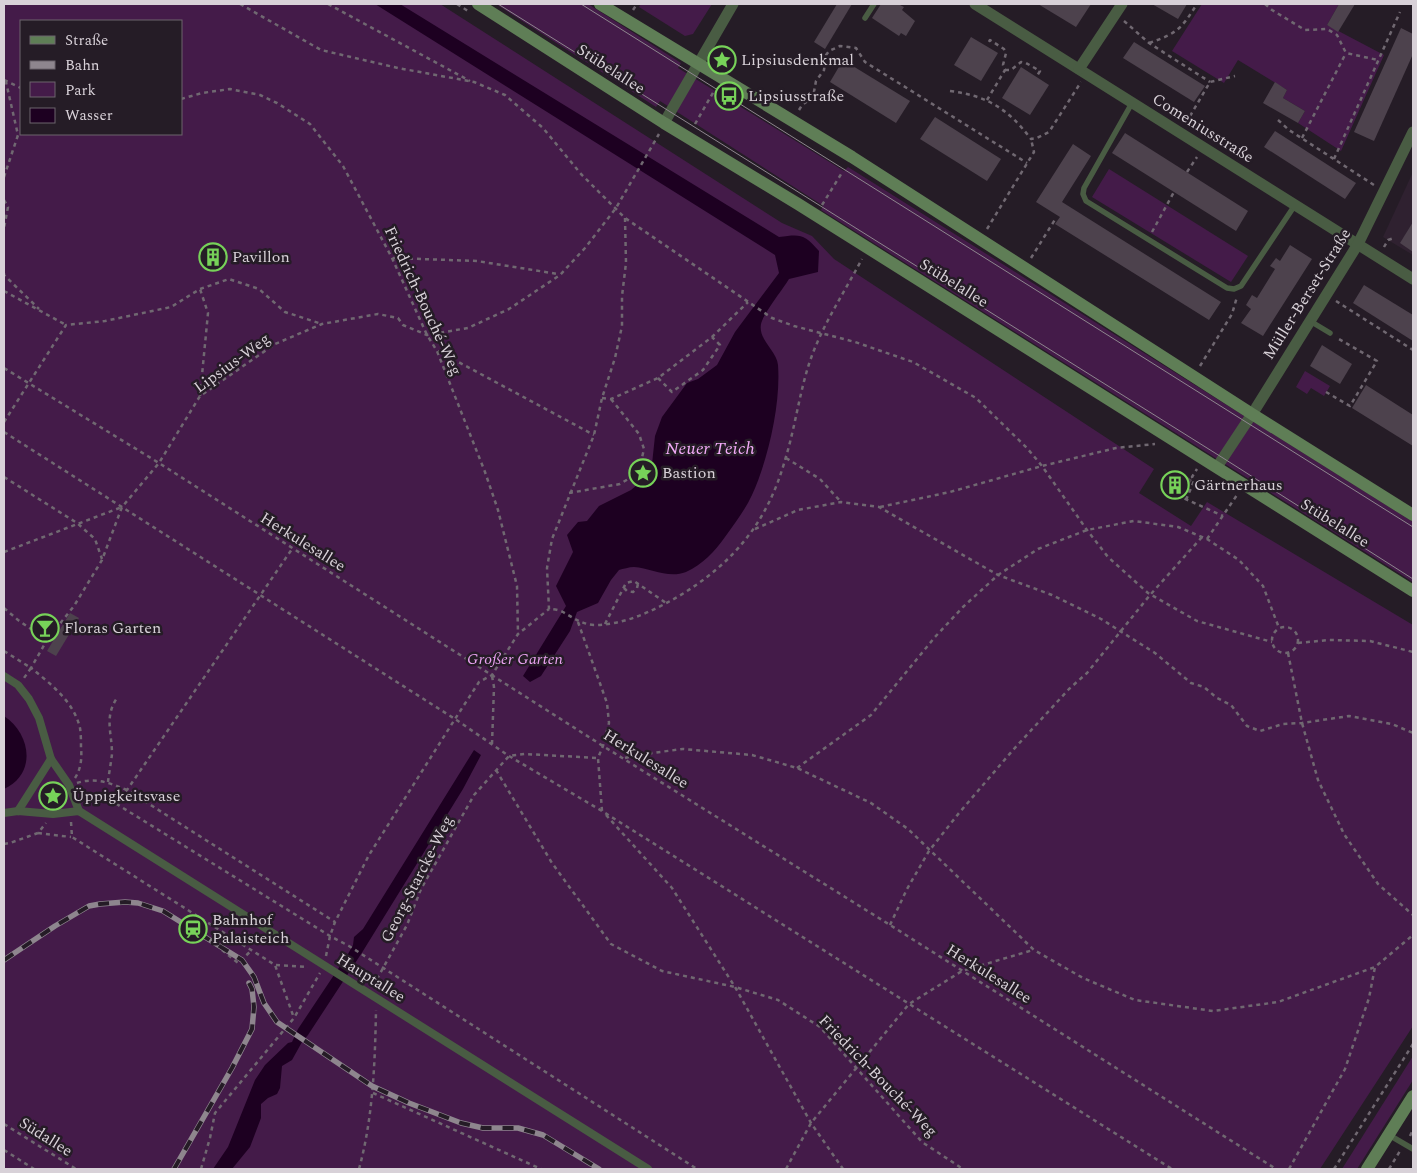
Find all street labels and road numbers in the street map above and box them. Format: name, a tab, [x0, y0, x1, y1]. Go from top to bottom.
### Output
street label: Stübelallee	[572, 38, 650, 100]
street label: Comeniusstraße	[1147, 87, 1259, 169]
street label: Friedrich-Bouché-Weg	[378, 222, 468, 380]
street label: Müller-Berset-Straße	[1257, 224, 1357, 364]
street label: Stübelallee	[915, 252, 993, 314]
street label: Lipsius-Weg	[189, 327, 275, 399]
street label: Stübelallee	[1296, 492, 1374, 554]
street label: Herkulesallee	[256, 506, 350, 578]
street label: Herkulesallee	[599, 723, 693, 795]
street label: Georg-Starcke-Weg	[375, 811, 459, 947]
street label: Herkulesallee	[942, 938, 1036, 1010]
street label: Hauptallee	[332, 947, 410, 1009]
street label: Friedrich-Bouché-Weg	[813, 1009, 943, 1143]
street label: Südallee	[15, 1111, 77, 1163]

